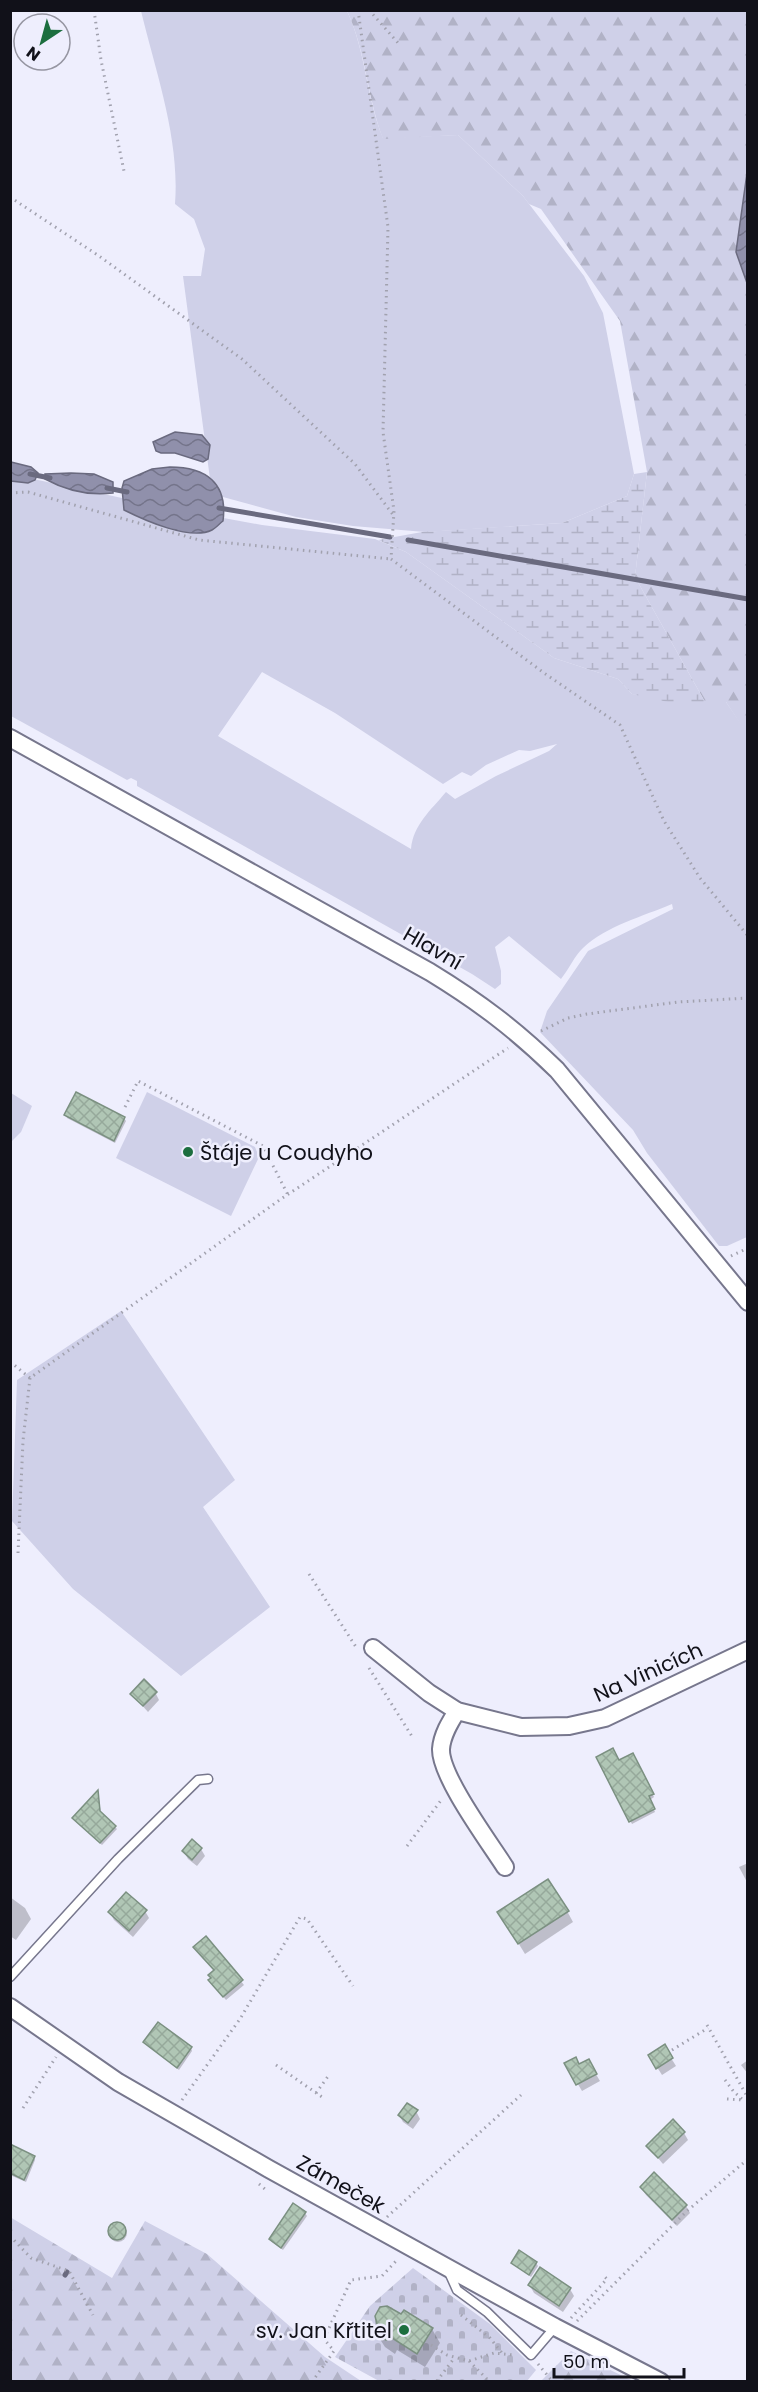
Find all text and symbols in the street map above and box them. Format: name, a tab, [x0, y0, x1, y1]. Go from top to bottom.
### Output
north arrow	[12, 12, 72, 72]
text: N	[22, 41, 45, 67]
street label: Hlavní	[398, 919, 468, 977]
place label: Štáje u Coudyho	[200, 1138, 373, 1167]
marker: Štáje u Coudyho	[181, 1145, 195, 1159]
street label: Na Vinicích	[589, 1635, 707, 1709]
street label: Zámeček	[292, 2148, 391, 2220]
place label: sv. Jan Křtitel	[256, 2316, 392, 2345]
marker: sv. Jan Křtitel	[397, 2323, 411, 2337]
scale bar	[554, 2341, 684, 2379]
text: 50 m	[563, 2349, 609, 2374]

